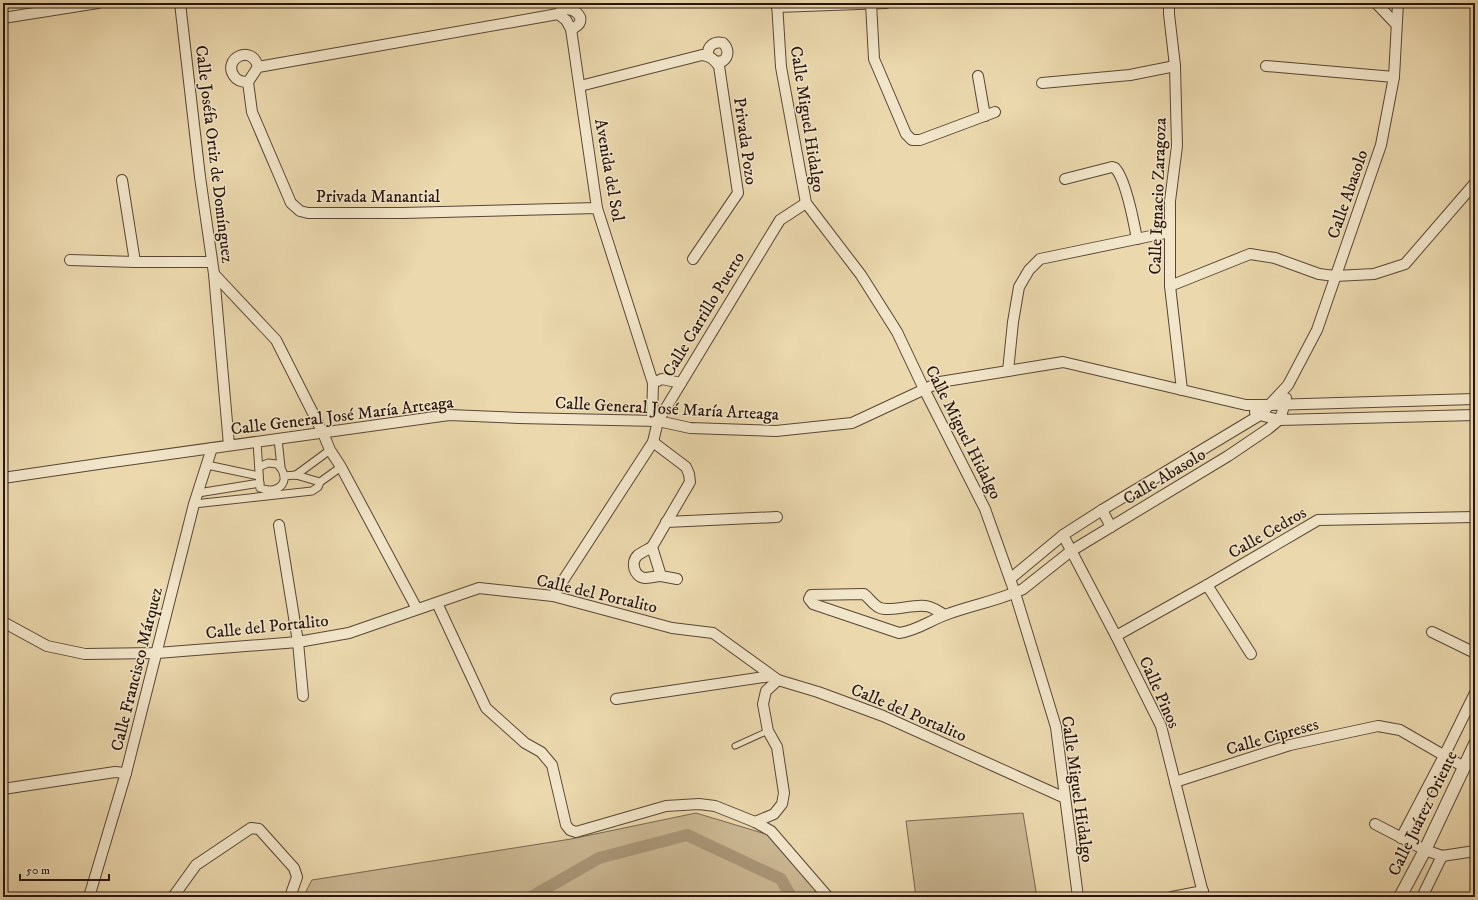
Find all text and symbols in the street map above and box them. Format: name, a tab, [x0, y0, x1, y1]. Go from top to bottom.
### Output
street label: Calle Joséfa Ortiz de Domínguez	[190, 44, 238, 265]
street label: Calle Miguel Hidalgo	[785, 45, 829, 194]
street label: Privada Pozo	[728, 96, 762, 186]
street label: Calle Ignacio Zaragoza	[1144, 116, 1172, 275]
street label: Avenida del Sol	[589, 117, 629, 223]
street label: Calle Abasolo	[1322, 147, 1373, 242]
street label: Privada Manantial	[316, 186, 440, 208]
street label: Calle Carrillo Puerto	[658, 248, 750, 381]
street label: Calle Miguel Hidalgo	[920, 362, 1006, 503]
street label: Calle General José María Arteaga	[230, 391, 456, 441]
street label: Calle General José María Arteaga	[554, 392, 780, 426]
street label: Calle Abasolo	[1119, 444, 1210, 510]
street label: Calle Cedros	[1225, 502, 1311, 564]
street label: Calle del Portalito	[534, 569, 659, 619]
street label: Calle Francisco Márquez	[106, 584, 168, 753]
street label: Calle del Portalito	[205, 610, 330, 644]
street label: Calle Pinos	[1134, 653, 1185, 732]
street label: Calle del Portalito	[847, 679, 970, 747]
street label: Calle Cipreses	[1223, 713, 1321, 761]
street label: Calle Miguel Hidalgo	[1056, 715, 1098, 864]
street label: Calle Juárez Oriente	[1383, 747, 1463, 880]
scale bar	[20, 856, 109, 882]
text: 50 m	[26, 863, 50, 878]

